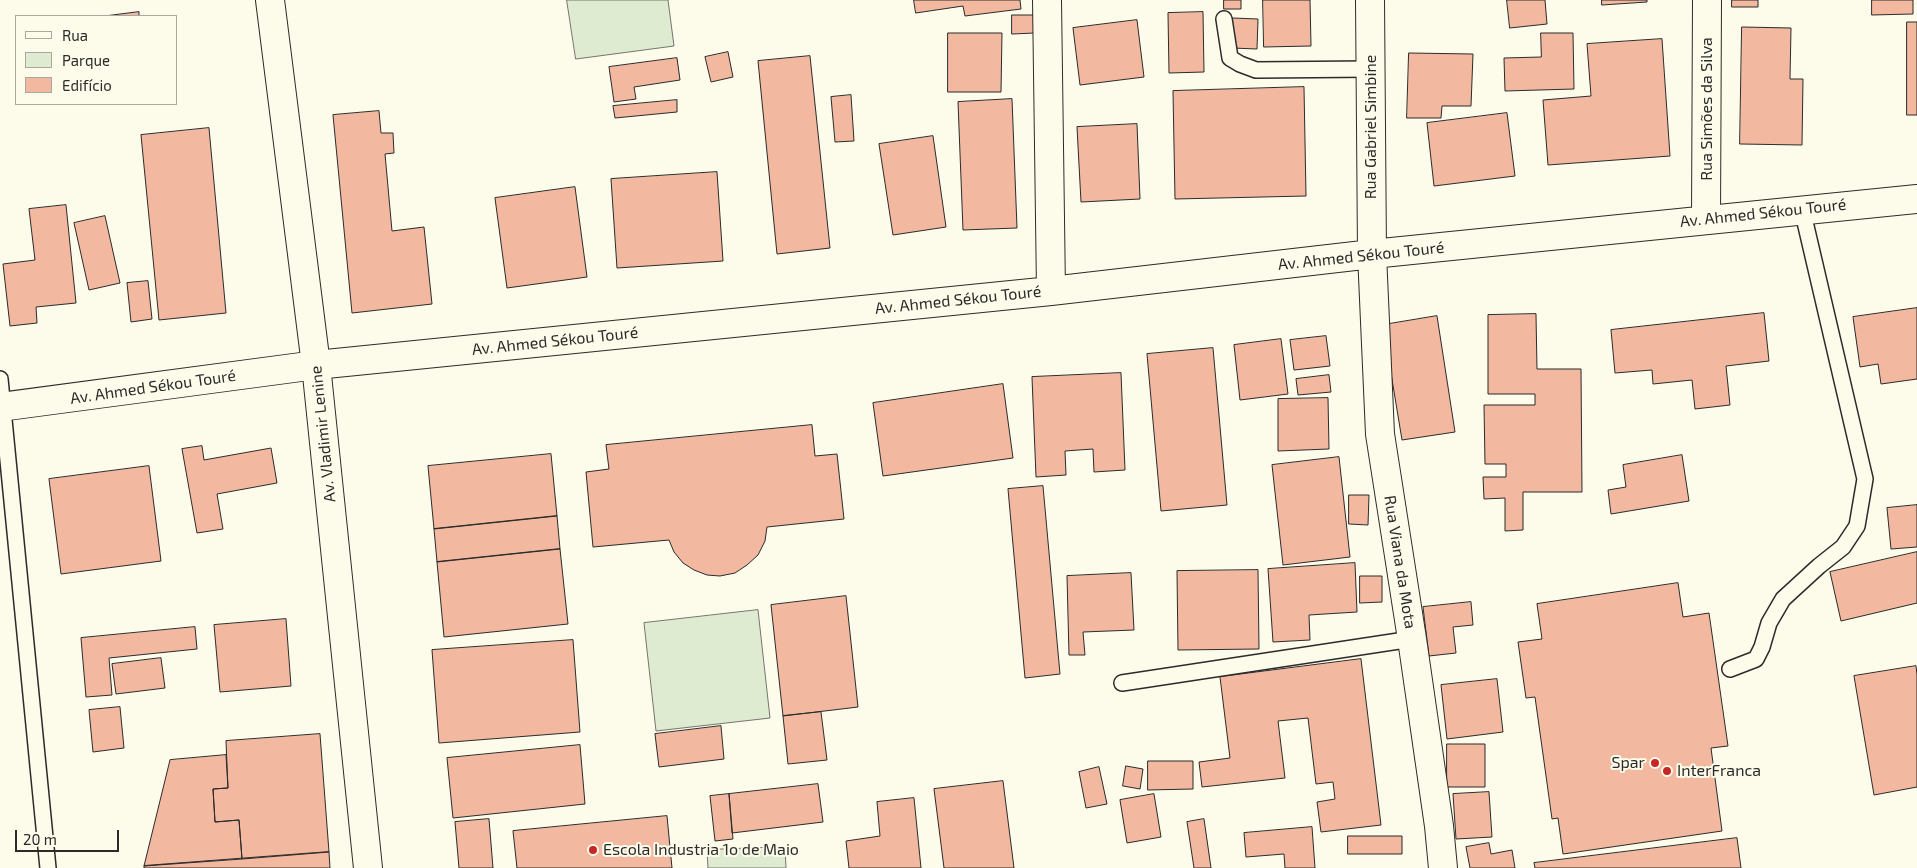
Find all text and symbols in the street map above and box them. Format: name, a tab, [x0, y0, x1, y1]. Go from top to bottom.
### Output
legend	[15, 15, 178, 105]
text: Rua	[62, 26, 88, 44]
street label: Rua Simões da Silva	[1697, 37, 1717, 181]
text: Parque	[62, 51, 110, 69]
street label: Rua Gabriel Simbine	[1361, 55, 1381, 199]
text: Edifício	[62, 76, 112, 94]
street label: Av. Ahmed Sékou Touré	[1679, 195, 1847, 231]
street label: Av. Ahmed Sékou Touré	[1277, 238, 1445, 274]
street label: Av. Ahmed Sékou Touré	[874, 282, 1042, 318]
street label: Av. Ahmed Sékou Touré	[471, 323, 639, 359]
street label: Av. Vladimir Lenine	[306, 365, 340, 503]
street label: Av. Ahmed Sékou Touré	[69, 366, 237, 408]
street label: Rua Viana da Mota	[1380, 494, 1420, 630]
place label: Spar	[1612, 753, 1645, 773]
marker: Spar	[1649, 757, 1661, 769]
place label: InterFranca	[1677, 761, 1761, 781]
marker: InterFranca	[1661, 765, 1673, 777]
scale bar	[18, 820, 121, 852]
text: 20 m	[23, 830, 57, 848]
place label: Escola Industria 1o de Maio	[603, 840, 799, 860]
marker: Escola Industria 1o de Maio	[587, 844, 599, 856]

